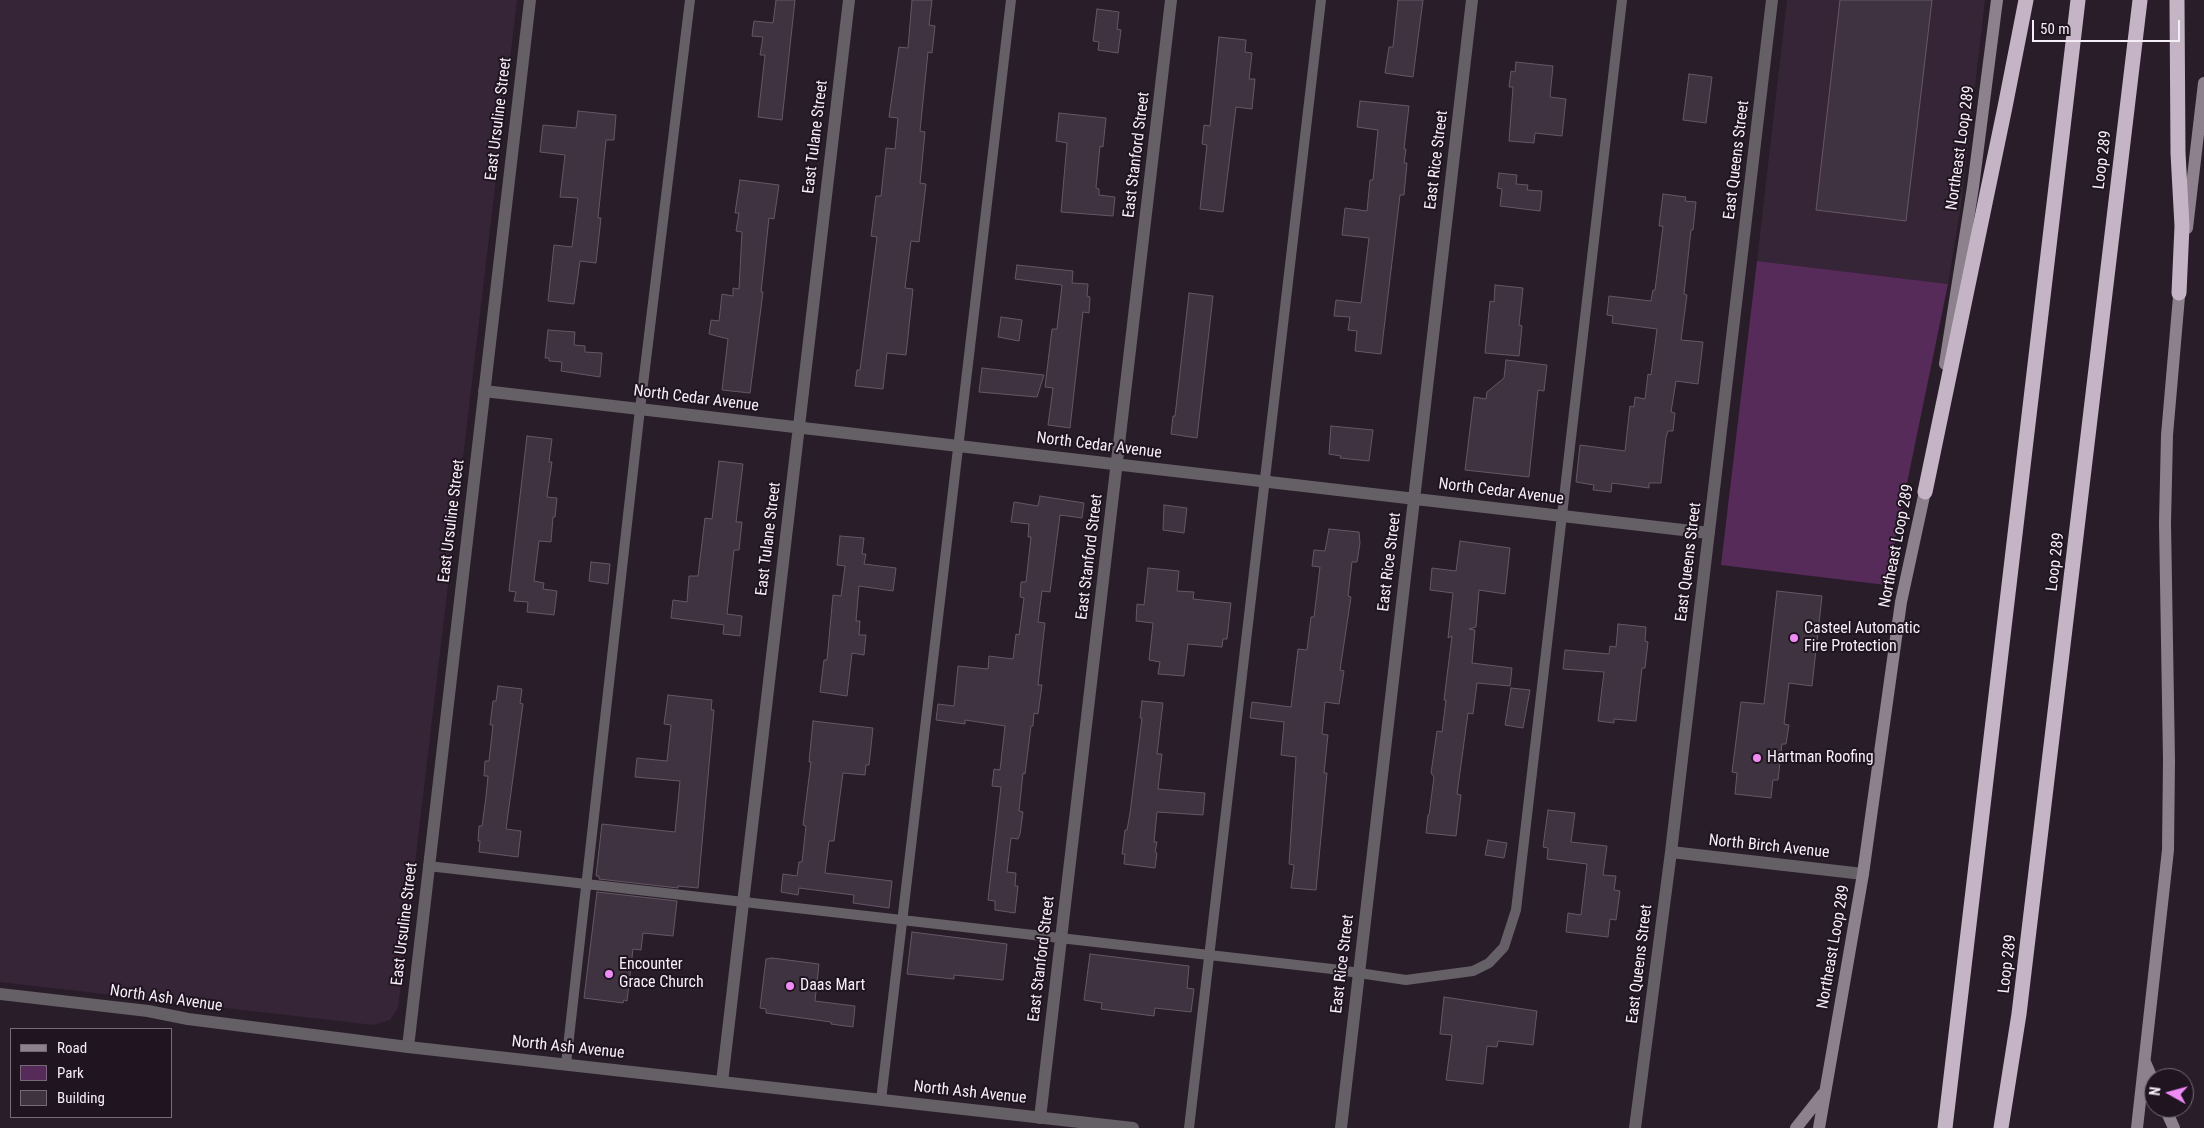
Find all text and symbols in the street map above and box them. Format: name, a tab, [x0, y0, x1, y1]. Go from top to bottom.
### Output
scale bar	[2034, 10, 2182, 42]
text: 50 m	[2040, 20, 2070, 38]
street label: East Ursuline Street	[482, 56, 516, 182]
street label: East Tulane Street	[800, 79, 832, 195]
street label: Northeast Loop 289	[1943, 85, 1979, 211]
street label: East Stanford Street	[1120, 91, 1154, 219]
street label: East Queens Street	[1720, 99, 1754, 221]
street label: East Rice Street	[1421, 109, 1453, 211]
street label: Loop 289	[2090, 130, 2116, 190]
street label: North Cedar Avenue	[632, 382, 760, 416]
street label: North Cedar Avenue	[1035, 429, 1163, 463]
street label: East Ursuline Street	[435, 458, 469, 584]
street label: North Cedar Avenue	[1437, 475, 1565, 509]
street label: East Tulane Street	[753, 481, 785, 597]
street label: Northeast Loop 289	[1876, 483, 1918, 609]
street label: East Stanford Street	[1073, 493, 1107, 621]
street label: East Queens Street	[1672, 501, 1706, 623]
street label: East Rice Street	[1374, 511, 1406, 613]
street label: Loop 289	[2043, 532, 2069, 592]
place label: Casteel Automatic Fire Protection	[1804, 619, 1920, 657]
marker: Casteel Automatic Fire Protection	[1788, 632, 1800, 644]
place label: Hartman Roofing	[1767, 748, 1874, 768]
marker: Hartman Roofing	[1751, 752, 1763, 764]
street label: North Birch Avenue	[1708, 831, 1830, 863]
street label: East Ursuline Street	[388, 861, 422, 987]
street label: Northeast Loop 289	[1814, 884, 1854, 1010]
street label: East Stanford Street	[1025, 895, 1059, 1023]
street label: East Queens Street	[1623, 903, 1657, 1025]
street label: East Rice Street	[1327, 913, 1359, 1015]
street label: Loop 289	[1995, 934, 2021, 994]
place label: Encounter Grace Church	[619, 955, 704, 993]
marker: Encounter Grace Church	[603, 968, 615, 980]
place label: Daas Mart	[800, 976, 865, 996]
marker: Daas Mart	[784, 980, 796, 992]
street label: North Ash Avenue	[109, 982, 223, 1016]
legend	[10, 1028, 172, 1118]
street label: North Ash Avenue	[511, 1033, 625, 1063]
text: Road	[57, 1039, 87, 1057]
text: Park	[57, 1064, 84, 1082]
north arrow	[2144, 1068, 2194, 1118]
street label: North Ash Avenue	[913, 1078, 1027, 1108]
text: N	[2147, 1086, 2164, 1097]
text: Building	[57, 1089, 105, 1107]

